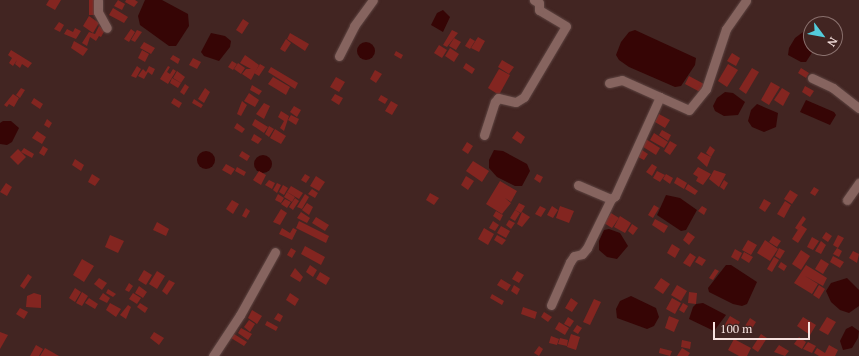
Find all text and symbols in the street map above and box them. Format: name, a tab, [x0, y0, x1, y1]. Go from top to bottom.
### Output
north arrow	[803, 16, 843, 56]
text: N	[824, 35, 840, 49]
scale bar	[715, 314, 812, 340]
text: 100 m	[720, 321, 752, 336]

